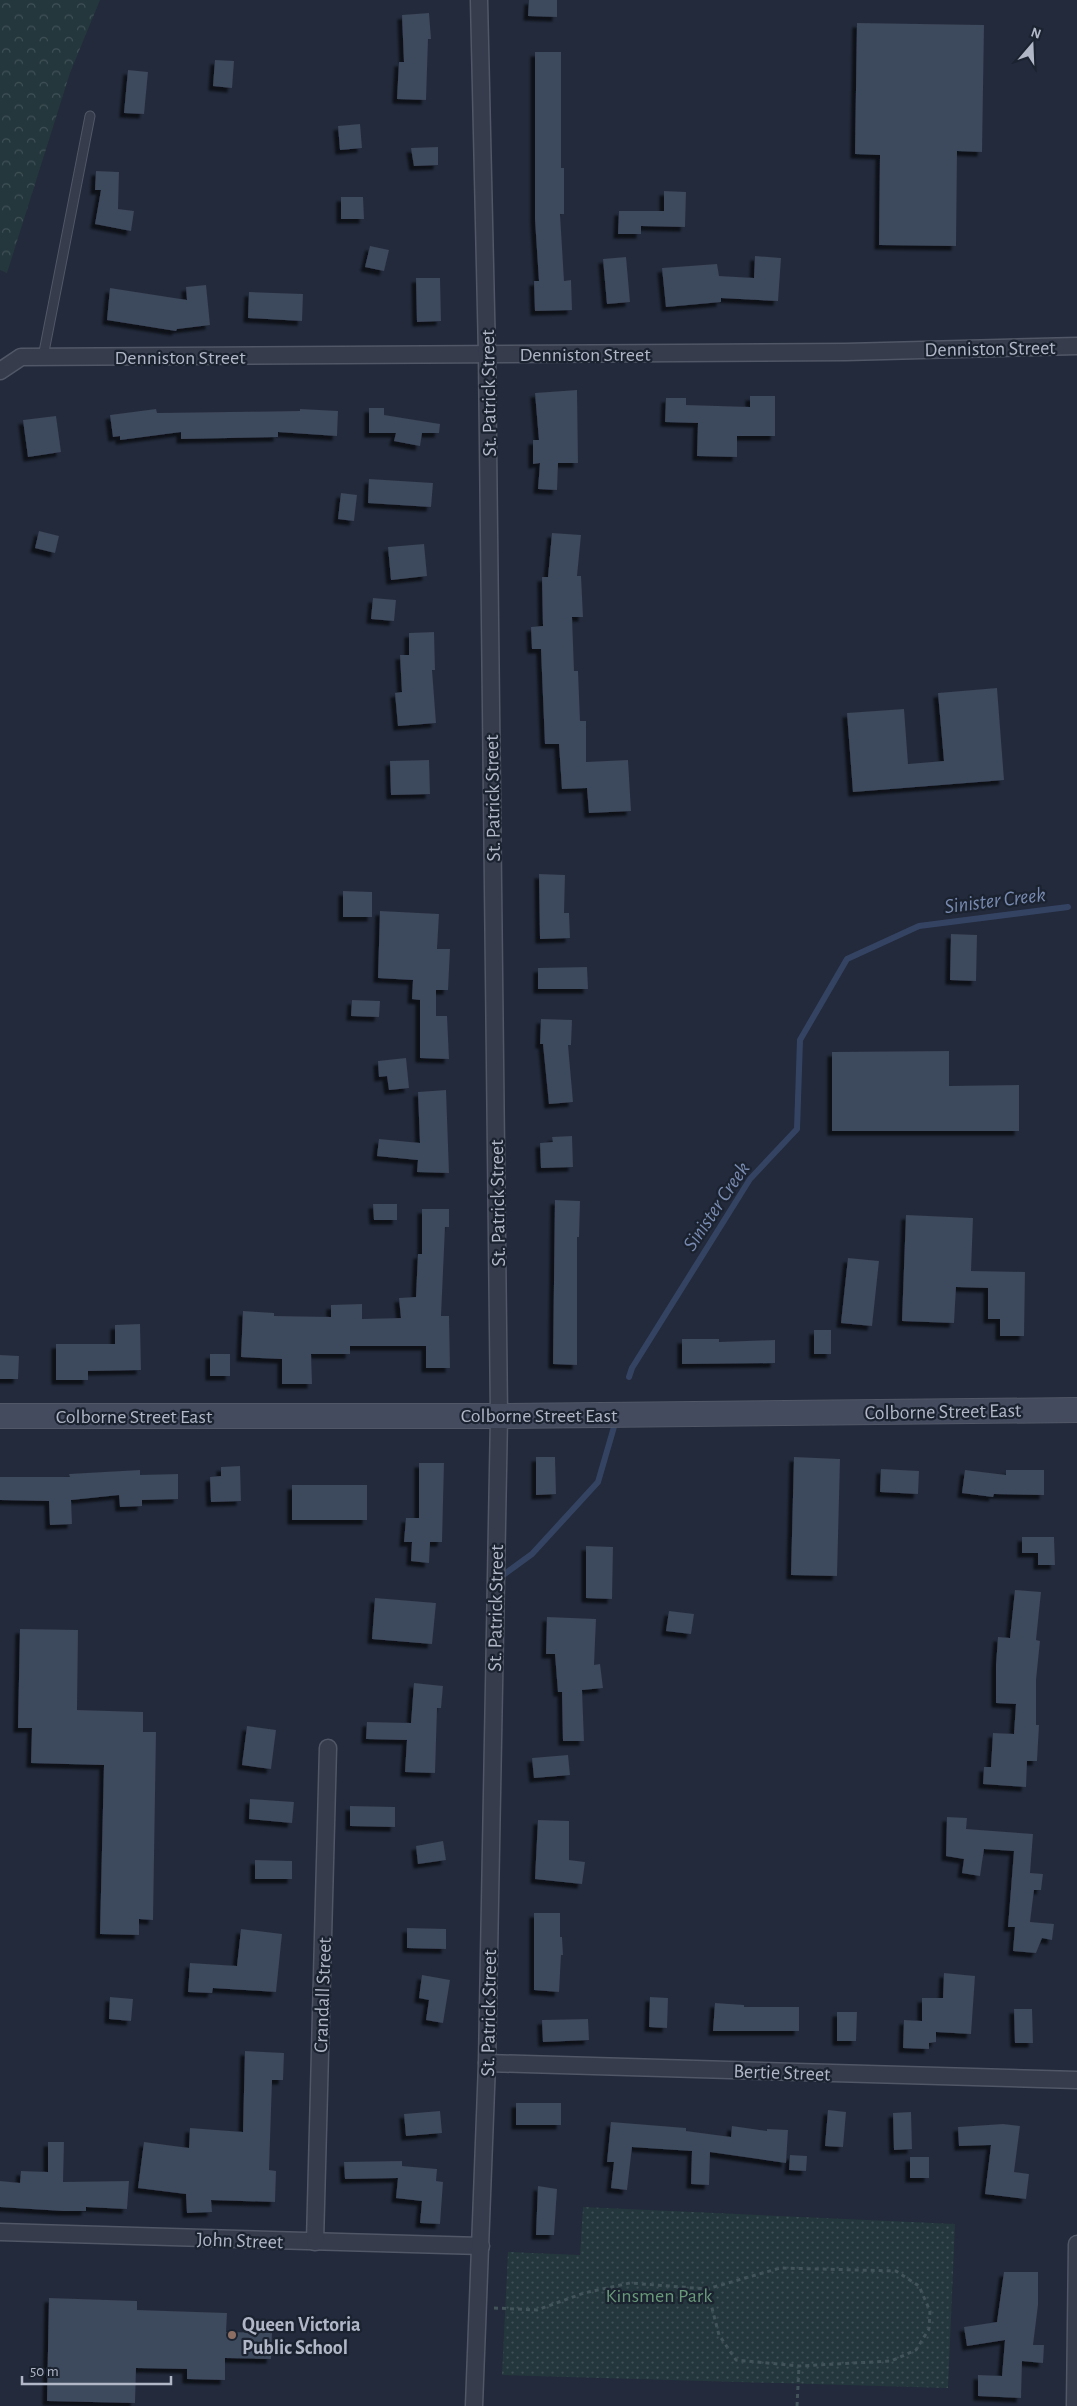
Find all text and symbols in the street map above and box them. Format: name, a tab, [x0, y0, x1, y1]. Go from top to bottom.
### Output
north arrow	[1007, 20, 1057, 70]
text: N	[1029, 25, 1043, 42]
street label: St. Patrick Street	[478, 329, 500, 457]
street label: Denniston Street	[924, 338, 1056, 360]
street label: Denniston Street	[519, 345, 651, 365]
street label: Denniston Street	[114, 348, 246, 368]
street label: St. Patrick Street	[482, 734, 504, 862]
water label: Sinister Creek	[943, 884, 1047, 917]
street label: St. Patrick Street	[487, 1139, 509, 1267]
water label: Sinister Creek	[679, 1158, 754, 1254]
street label: Colborne Street East	[865, 1401, 1022, 1423]
street label: Colborne Street East	[461, 1406, 618, 1426]
street label: Colborne Street East	[56, 1407, 213, 1427]
street label: St. Patrick Street	[485, 1544, 507, 1672]
street label: Crandall Street	[311, 1936, 335, 2053]
street label: St. Patrick Street	[478, 1949, 500, 2077]
street label: Bertie Street	[733, 2061, 831, 2085]
street label: John Street	[196, 2229, 284, 2253]
park label: Kinsmen Park	[606, 2286, 712, 2306]
place label: Queen Victoria Public School	[242, 2315, 361, 2358]
marker: Queen Victoria Public School	[226, 2329, 238, 2341]
scale bar	[22, 2354, 171, 2386]
text: 50 m	[30, 2364, 59, 2379]

